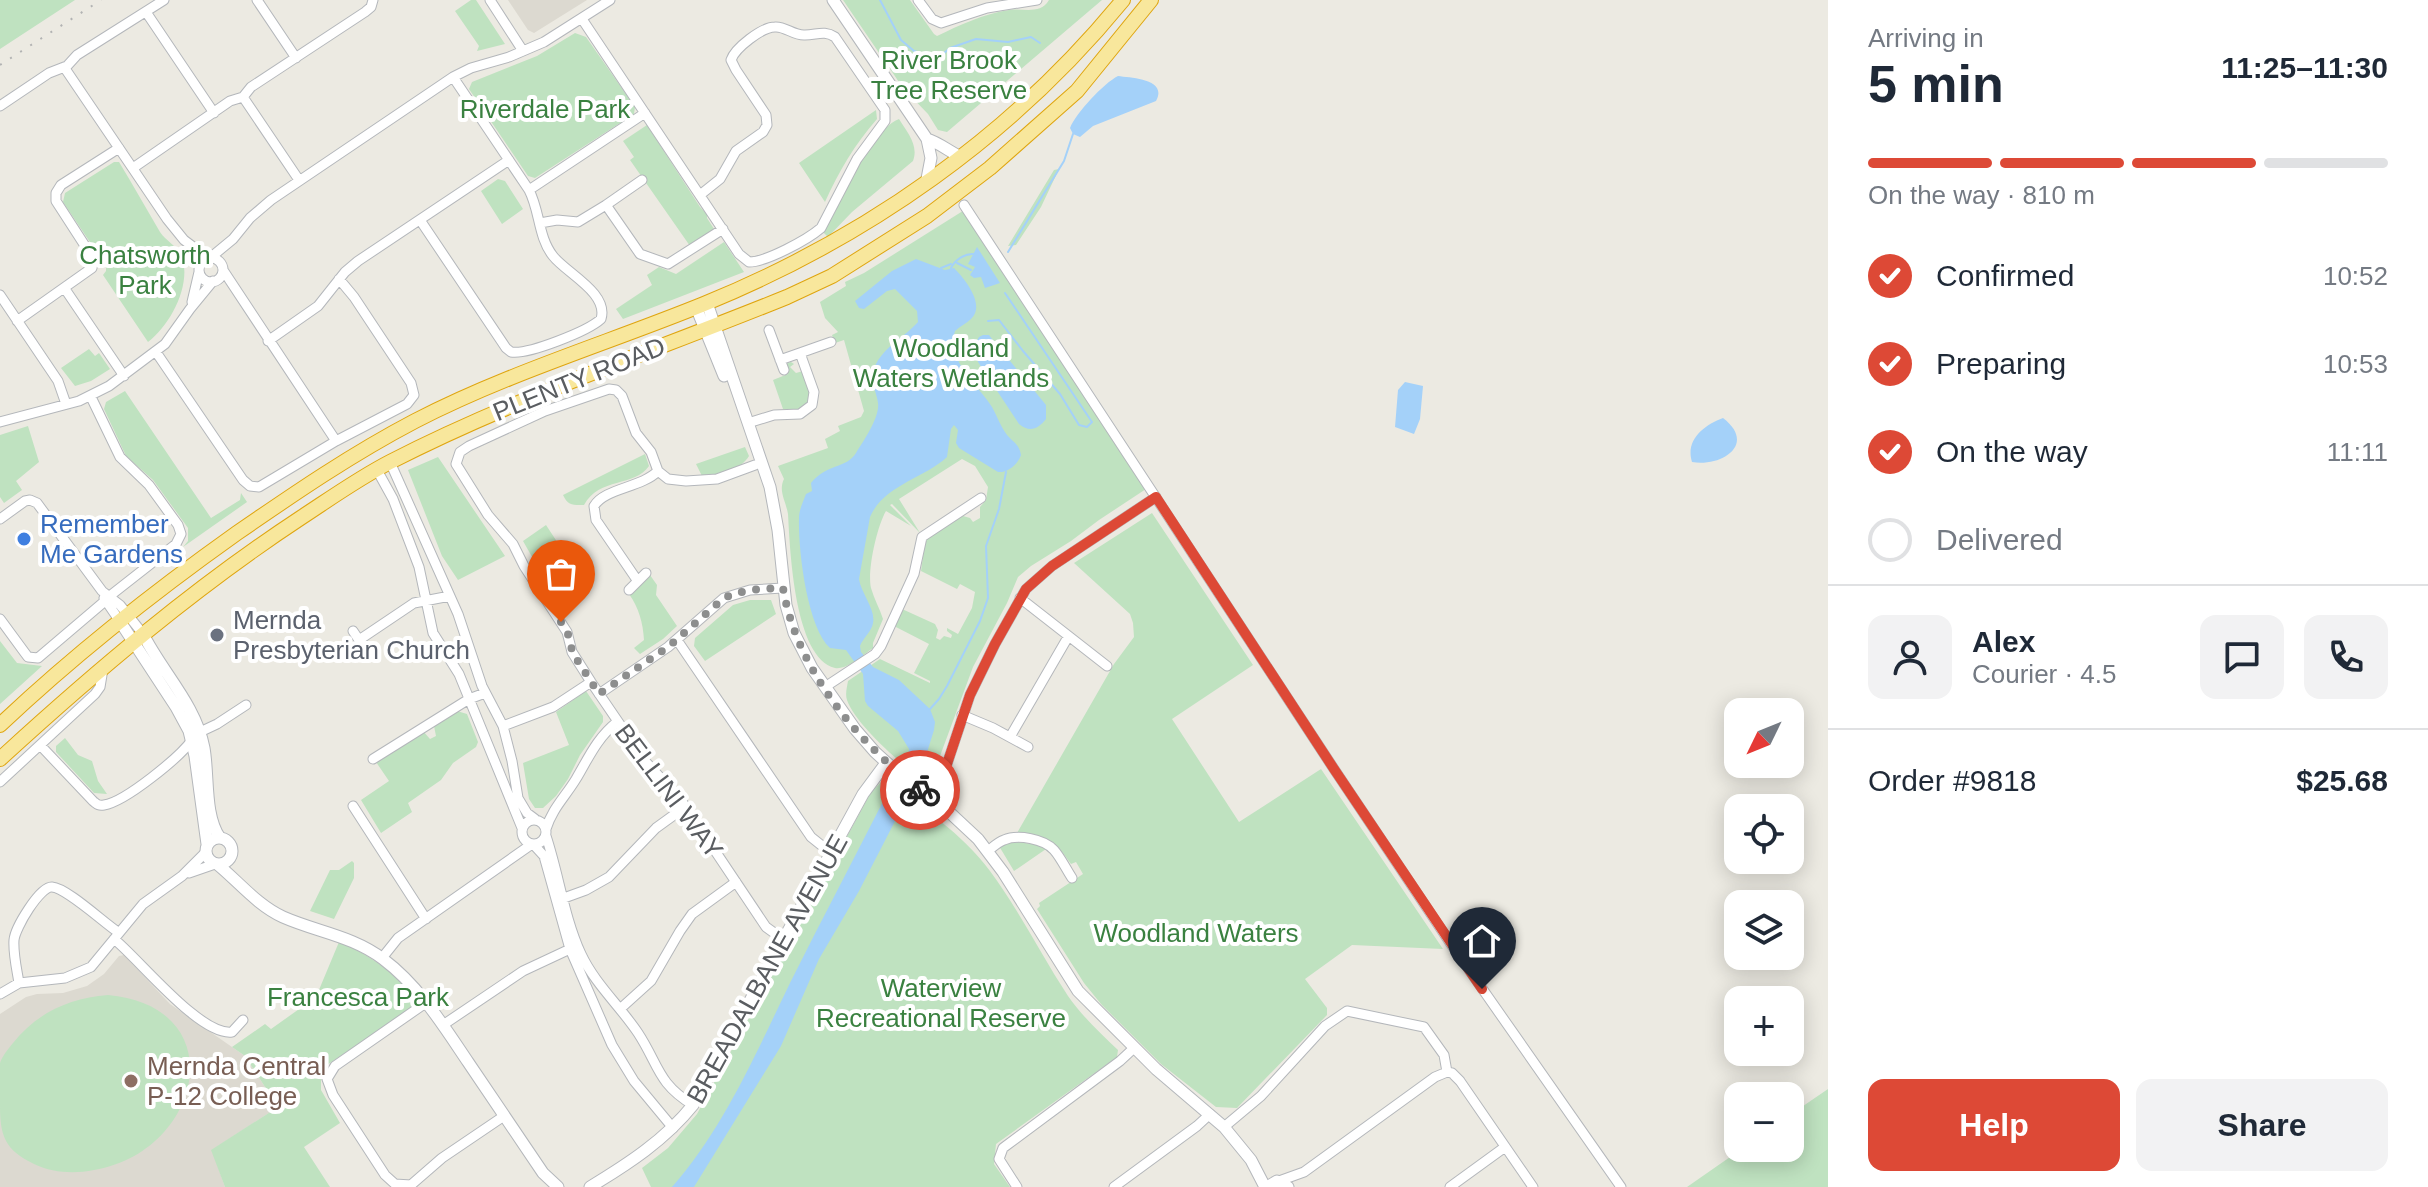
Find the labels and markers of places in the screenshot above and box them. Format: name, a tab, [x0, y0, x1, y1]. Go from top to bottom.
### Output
place label: Remember Me Gardens	[40, 509, 183, 569]
marker: Remember Me Gardens	[15, 530, 33, 548]
pin	[527, 540, 595, 622]
place label: Mernda Presbyterian Church	[233, 605, 470, 665]
marker: Mernda Presbyterian Church	[208, 626, 226, 644]
pin	[1448, 907, 1516, 989]
place label: Mernda Central P-12 College	[147, 1051, 326, 1111]
marker: Mernda Central P-12 College	[122, 1072, 140, 1090]

